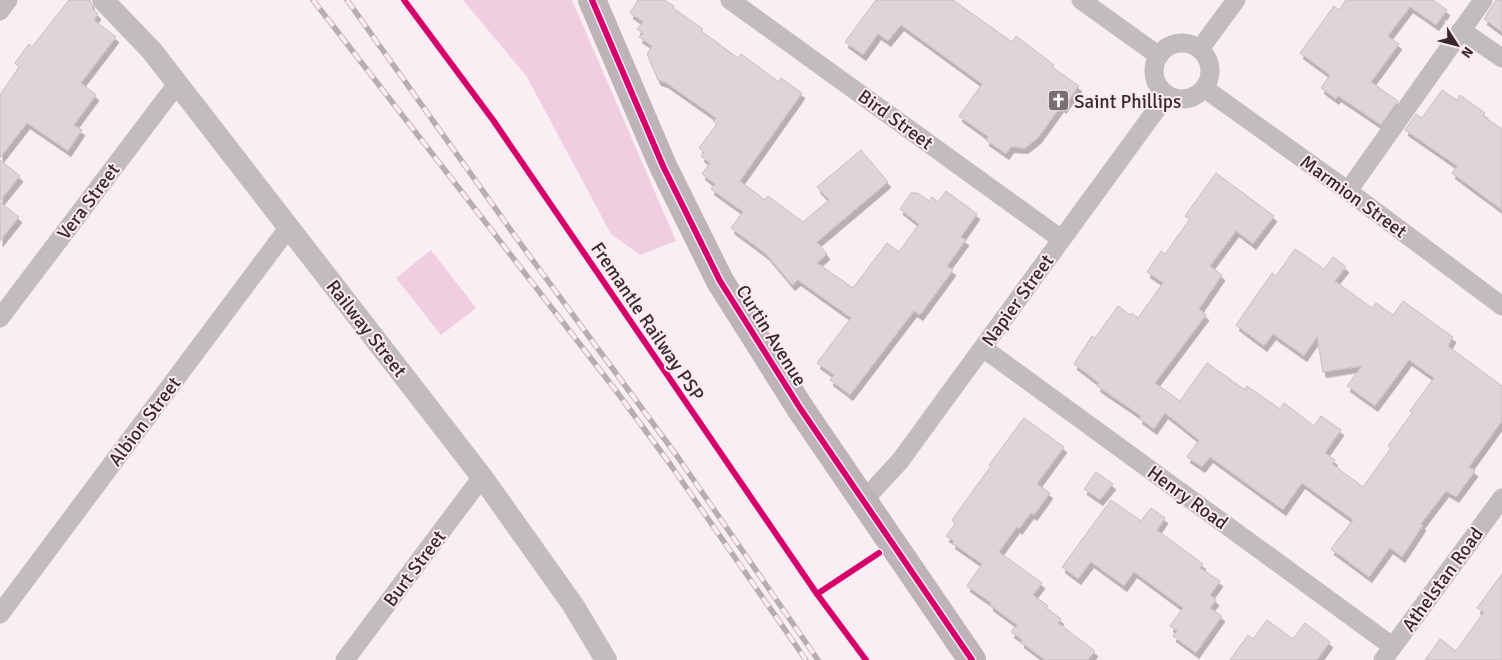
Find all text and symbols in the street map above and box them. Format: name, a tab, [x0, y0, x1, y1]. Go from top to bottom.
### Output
north arrow	[1432, 20, 1482, 70]
text: N	[1457, 43, 1477, 61]
street label: Bird Street	[853, 84, 938, 155]
church icon: Saint Phillips	[1046, 89, 1070, 113]
place label: Saint Phillips	[1074, 90, 1181, 114]
street label: Marmion Street	[1295, 150, 1412, 244]
street label: Vera Street	[52, 158, 126, 245]
street label: Fremantle Railway PSP	[585, 238, 709, 406]
street label: Napier Street	[976, 250, 1059, 351]
street label: Railway Street	[321, 275, 412, 382]
street label: Curtin Avenue	[730, 280, 812, 391]
street label: Albion Street	[103, 372, 187, 471]
street label: Henry Road	[1142, 461, 1232, 535]
street label: Athelstan Road	[1397, 523, 1489, 636]
street label: Burt Street	[378, 525, 452, 612]

